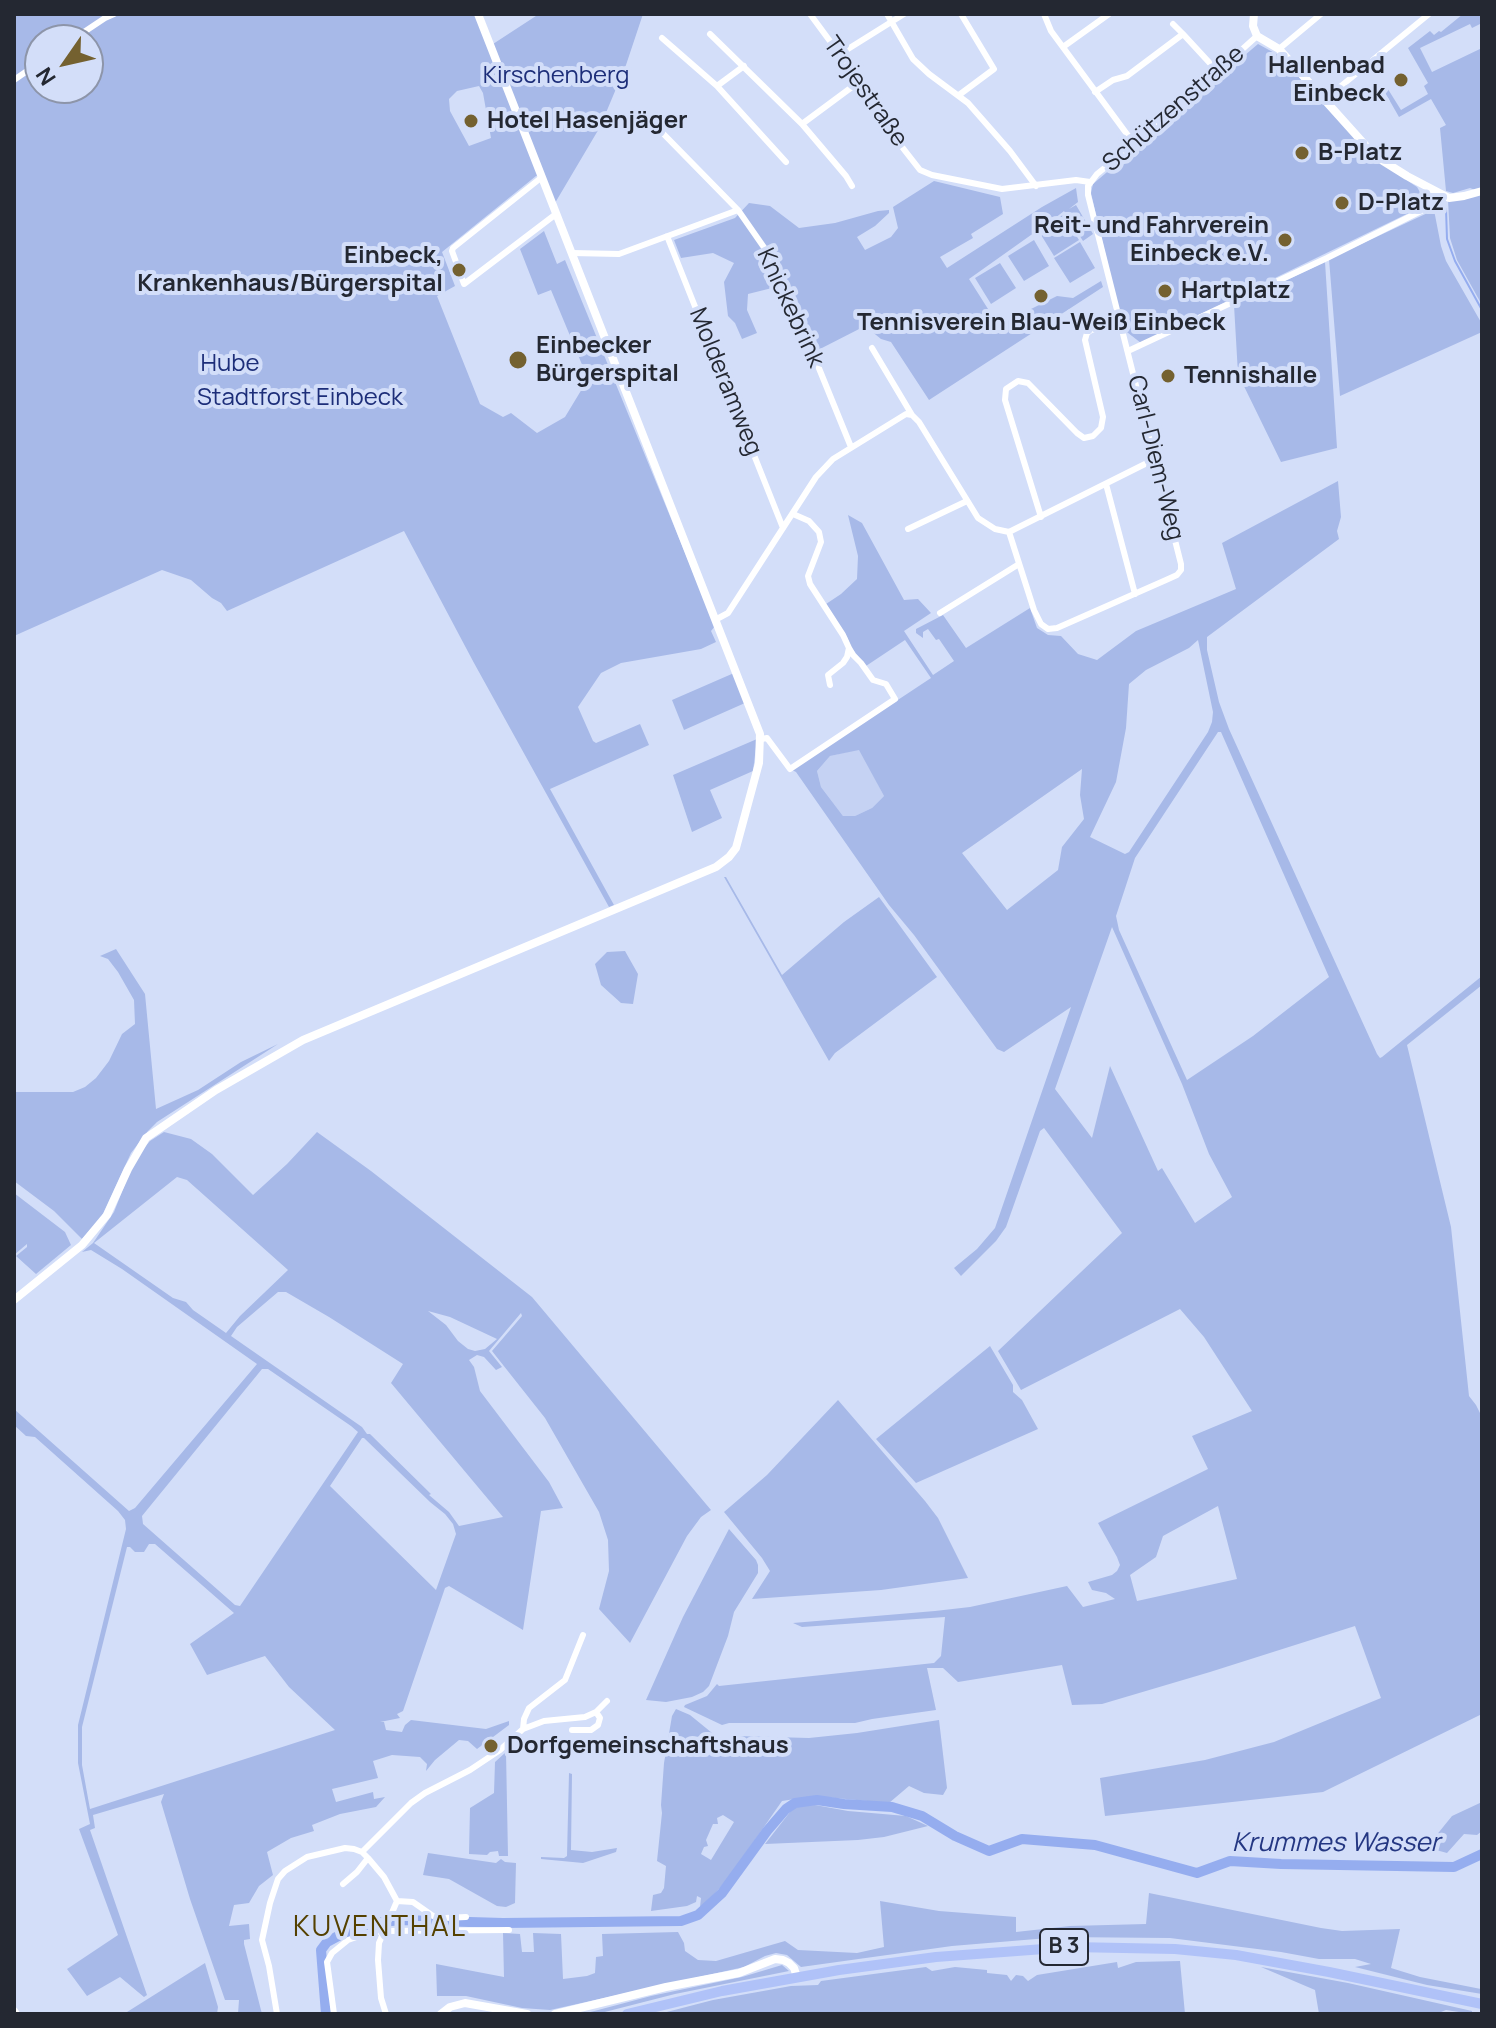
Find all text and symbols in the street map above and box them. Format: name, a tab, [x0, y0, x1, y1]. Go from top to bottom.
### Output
north arrow	[24, 24, 104, 104]
street label: Trojestraße	[817, 31, 913, 153]
street label: Schützenstraße	[1097, 40, 1251, 178]
place label: Hallenbad Einbeck	[1268, 52, 1385, 108]
text: N	[29, 61, 63, 91]
park label: Kirschenberg	[483, 62, 629, 90]
marker: Hallenbad Einbeck	[1392, 71, 1410, 89]
place label: Hotel Hasenjäger	[487, 107, 688, 135]
marker: Hotel Hasenjäger	[462, 112, 480, 130]
place label: B-Platz	[1318, 139, 1402, 167]
marker: B-Platz	[1293, 144, 1311, 162]
place label: D-Platz	[1358, 189, 1444, 217]
marker: D-Platz	[1333, 194, 1351, 212]
place label: Reit- und Fahrverein Einbeck e.V.	[1034, 212, 1269, 268]
marker: Reit- und Fahrverein Einbeck e.V.	[1276, 231, 1294, 249]
place label: Einbeck, Krankenhaus/Bürgerspital	[137, 242, 443, 298]
street label: Knickebrink	[750, 244, 830, 372]
marker: Einbeck, Krankenhaus/Bürgerspital	[450, 261, 468, 279]
place label: Hartplatz	[1181, 277, 1291, 305]
marker: Hartplatz	[1156, 282, 1174, 300]
marker: Tennisverein Blau-Weiß Einbeck	[1032, 287, 1050, 305]
street label: Molderamweg	[682, 304, 768, 460]
place label: Tennisverein Blau-Weiß Einbeck	[857, 309, 1225, 337]
place label: Einbecker Bürgerspital	[536, 332, 679, 388]
marker: Einbecker Bürgerspital	[507, 349, 529, 371]
park label: Hube	[201, 350, 259, 378]
place label: Tennishalle	[1184, 362, 1317, 390]
marker: Tennishalle	[1159, 367, 1177, 385]
street label: Carl-Diem-Weg	[1121, 373, 1189, 543]
park label: Stadtforst Einbeck	[197, 384, 403, 412]
place label: Dorfgemeinschaftshaus	[507, 1732, 789, 1760]
marker: Dorfgemeinschaftshaus	[482, 1737, 500, 1755]
water label: Krummes Wasser	[1232, 1828, 1440, 1860]
district label: KUVENTHAL	[293, 1911, 467, 1945]
road number: B 3	[1040, 1929, 1088, 1965]

